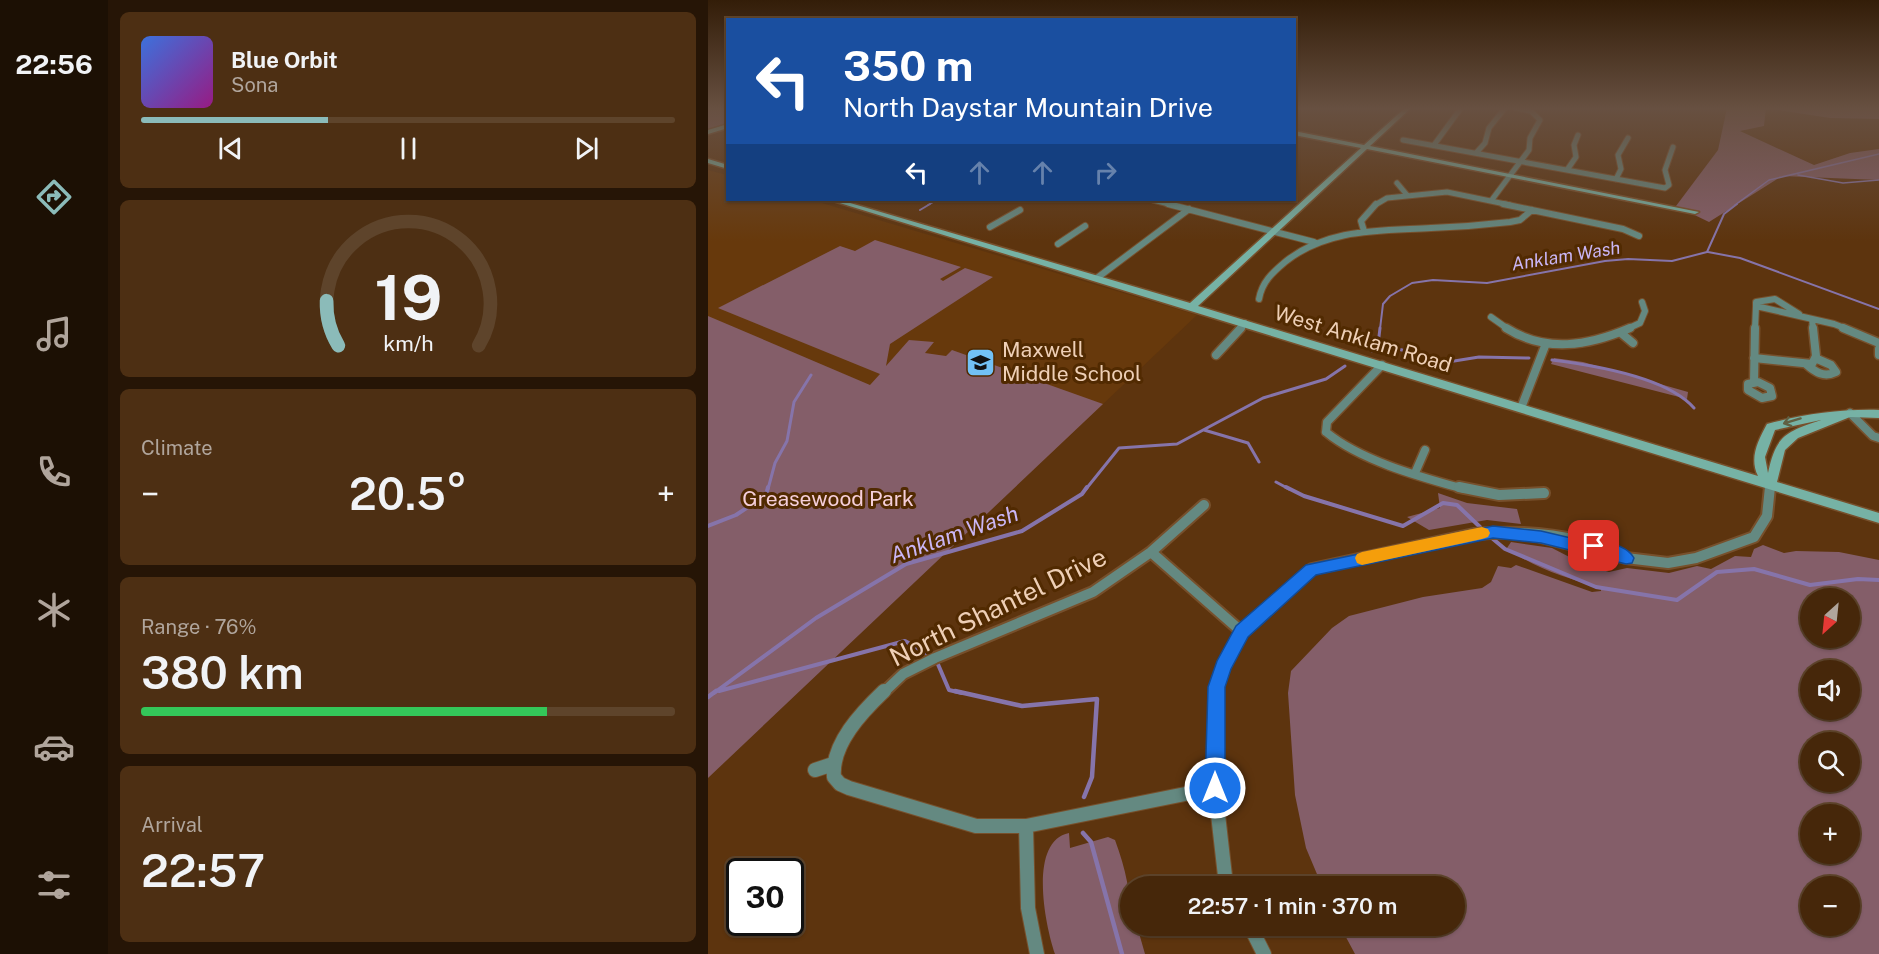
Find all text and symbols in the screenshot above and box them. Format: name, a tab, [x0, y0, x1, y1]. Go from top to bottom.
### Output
text: 350 m	[843, 41, 973, 90]
icon: left	[744, 42, 822, 120]
text: Blue Orbit	[231, 47, 338, 73]
text: 22:56	[15, 48, 93, 80]
text: Sona	[231, 73, 278, 97]
text: North Daystar Mountain Drive	[843, 91, 1213, 123]
icon: previous	[214, 132, 247, 165]
icon: pause	[392, 132, 425, 165]
icon: next	[570, 132, 603, 165]
icon: left	[900, 156, 933, 189]
icon: ahead	[963, 156, 996, 189]
icon: ahead	[1026, 156, 1059, 189]
icon: right	[1089, 156, 1122, 189]
icon: directions	[33, 176, 75, 218]
water label: Anklam Wash	[1510, 237, 1622, 274]
text: 19	[374, 261, 442, 334]
street label: West Anklam Road	[1271, 300, 1455, 377]
icon: music	[33, 313, 75, 355]
text: km/h	[383, 331, 433, 356]
place label: Maxwell Middle School	[1002, 337, 1141, 386]
school or university icon: Maxwell Middle School	[965, 346, 997, 378]
one-way arrow	[1783, 416, 1802, 427]
text: Climate	[141, 436, 213, 460]
icon: phone	[33, 451, 75, 493]
text: 20.5°	[349, 467, 467, 520]
text: −	[141, 475, 159, 513]
text: +	[657, 475, 675, 513]
park label: Greasewood Park	[742, 486, 914, 511]
water label: Anklam Wash	[886, 500, 1022, 568]
pin	[1568, 520, 1619, 571]
icon: arrive	[1577, 529, 1610, 562]
street label: North Shantel Drive	[884, 541, 1111, 673]
north arrow	[1800, 588, 1860, 648]
map controls	[1800, 588, 1860, 936]
icon: climate	[33, 589, 75, 631]
text: Range · 76%	[141, 615, 257, 639]
text: 380 km	[141, 646, 304, 699]
button: sound	[1800, 660, 1860, 720]
icon: car	[33, 726, 75, 768]
button: search	[1800, 732, 1860, 792]
position arrow	[1183, 756, 1247, 820]
button: +	[1800, 804, 1860, 864]
text: Arrival	[141, 813, 203, 837]
text: 22:57	[141, 844, 265, 897]
speed limit sign: 30	[726, 858, 804, 936]
icon: filters	[33, 864, 75, 906]
button: −	[1800, 876, 1860, 936]
text: 22:57 · 1 min · 370 m	[1188, 893, 1397, 919]

